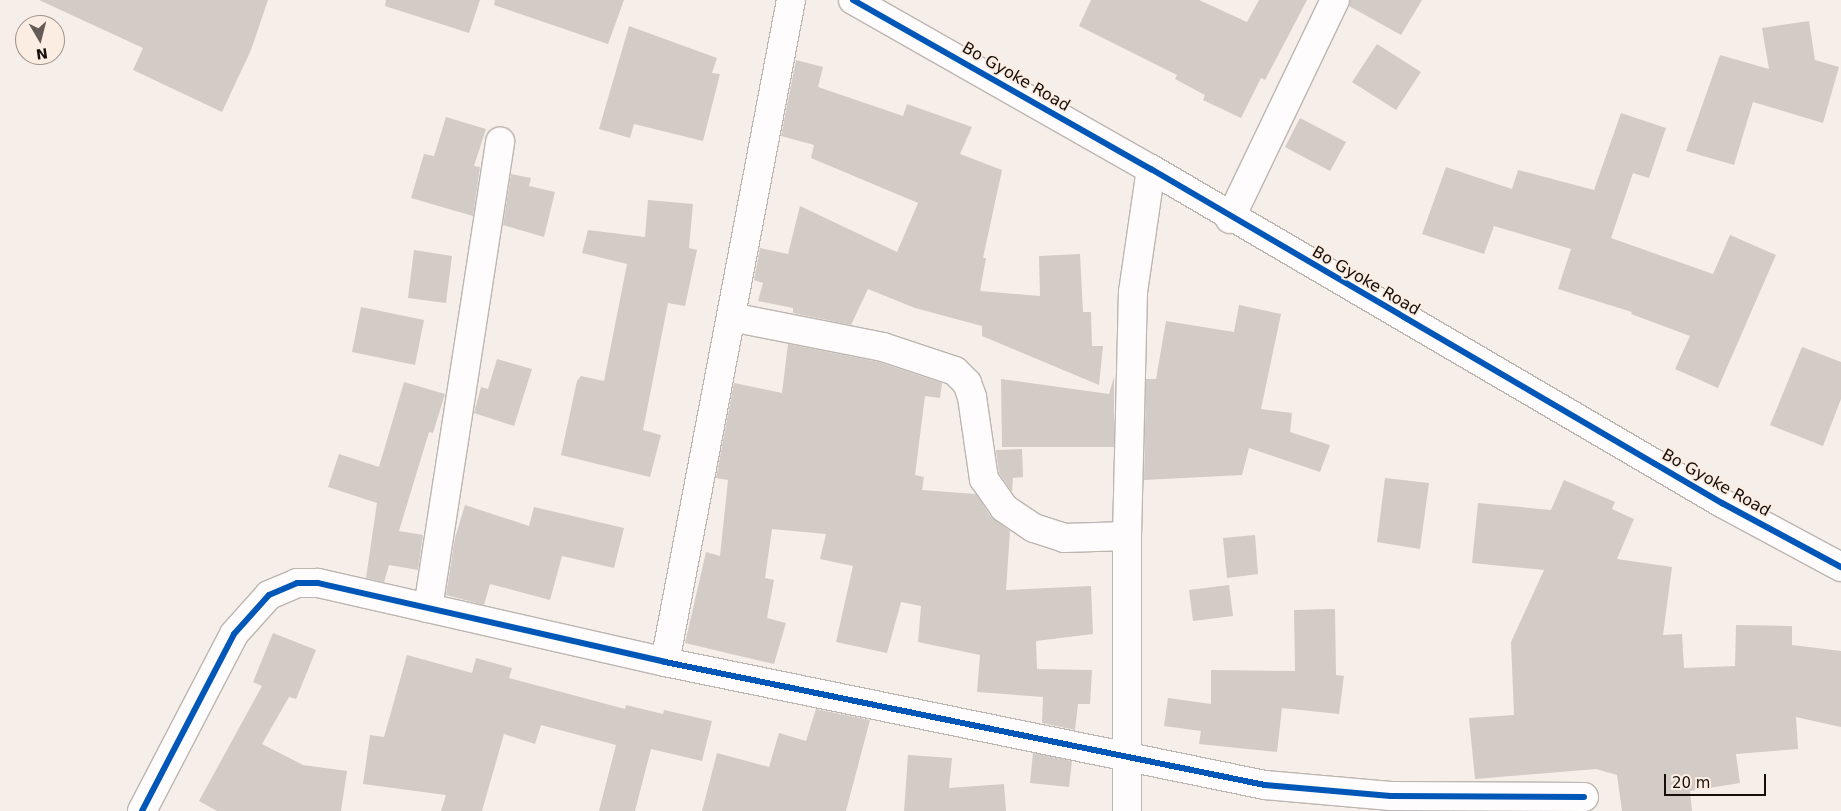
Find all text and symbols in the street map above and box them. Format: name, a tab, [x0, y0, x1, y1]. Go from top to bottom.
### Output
north arrow	[15, 15, 65, 65]
street label: Bo Gyoke Road	[959, 38, 1073, 116]
text: N	[35, 45, 49, 63]
street label: Bo Gyoke Road	[1309, 242, 1423, 320]
street label: Bo Gyoke Road	[1658, 445, 1774, 521]
scale bar	[1666, 764, 1768, 796]
text: 20 m	[1672, 774, 1710, 792]

